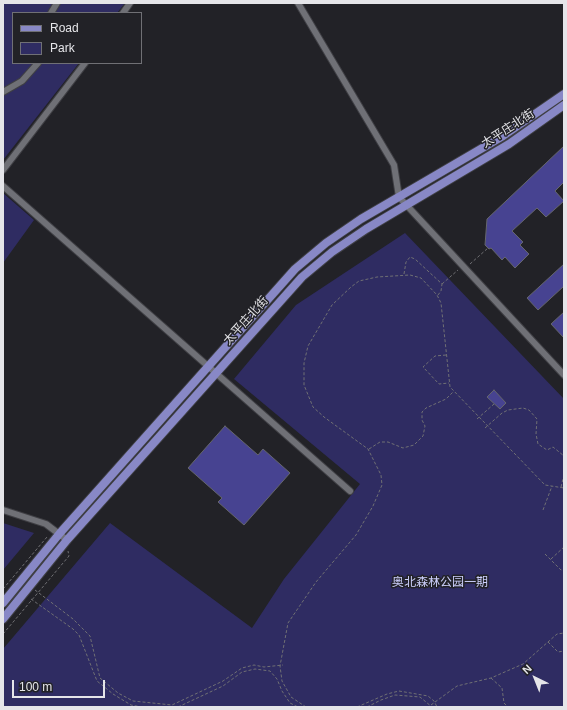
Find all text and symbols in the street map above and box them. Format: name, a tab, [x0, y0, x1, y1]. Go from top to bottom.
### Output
legend	[12, 12, 142, 64]
text: Road	[50, 21, 79, 35]
text: Park	[50, 41, 75, 55]
street label: 太平庄北街	[479, 107, 537, 151]
street label: 太平庄北街	[221, 294, 271, 348]
park label: 奥北森林公园一期	[392, 576, 488, 590]
north arrow	[515, 658, 555, 698]
text: N	[520, 662, 534, 676]
scale bar	[14, 672, 107, 698]
text: 100 m	[19, 680, 52, 694]

